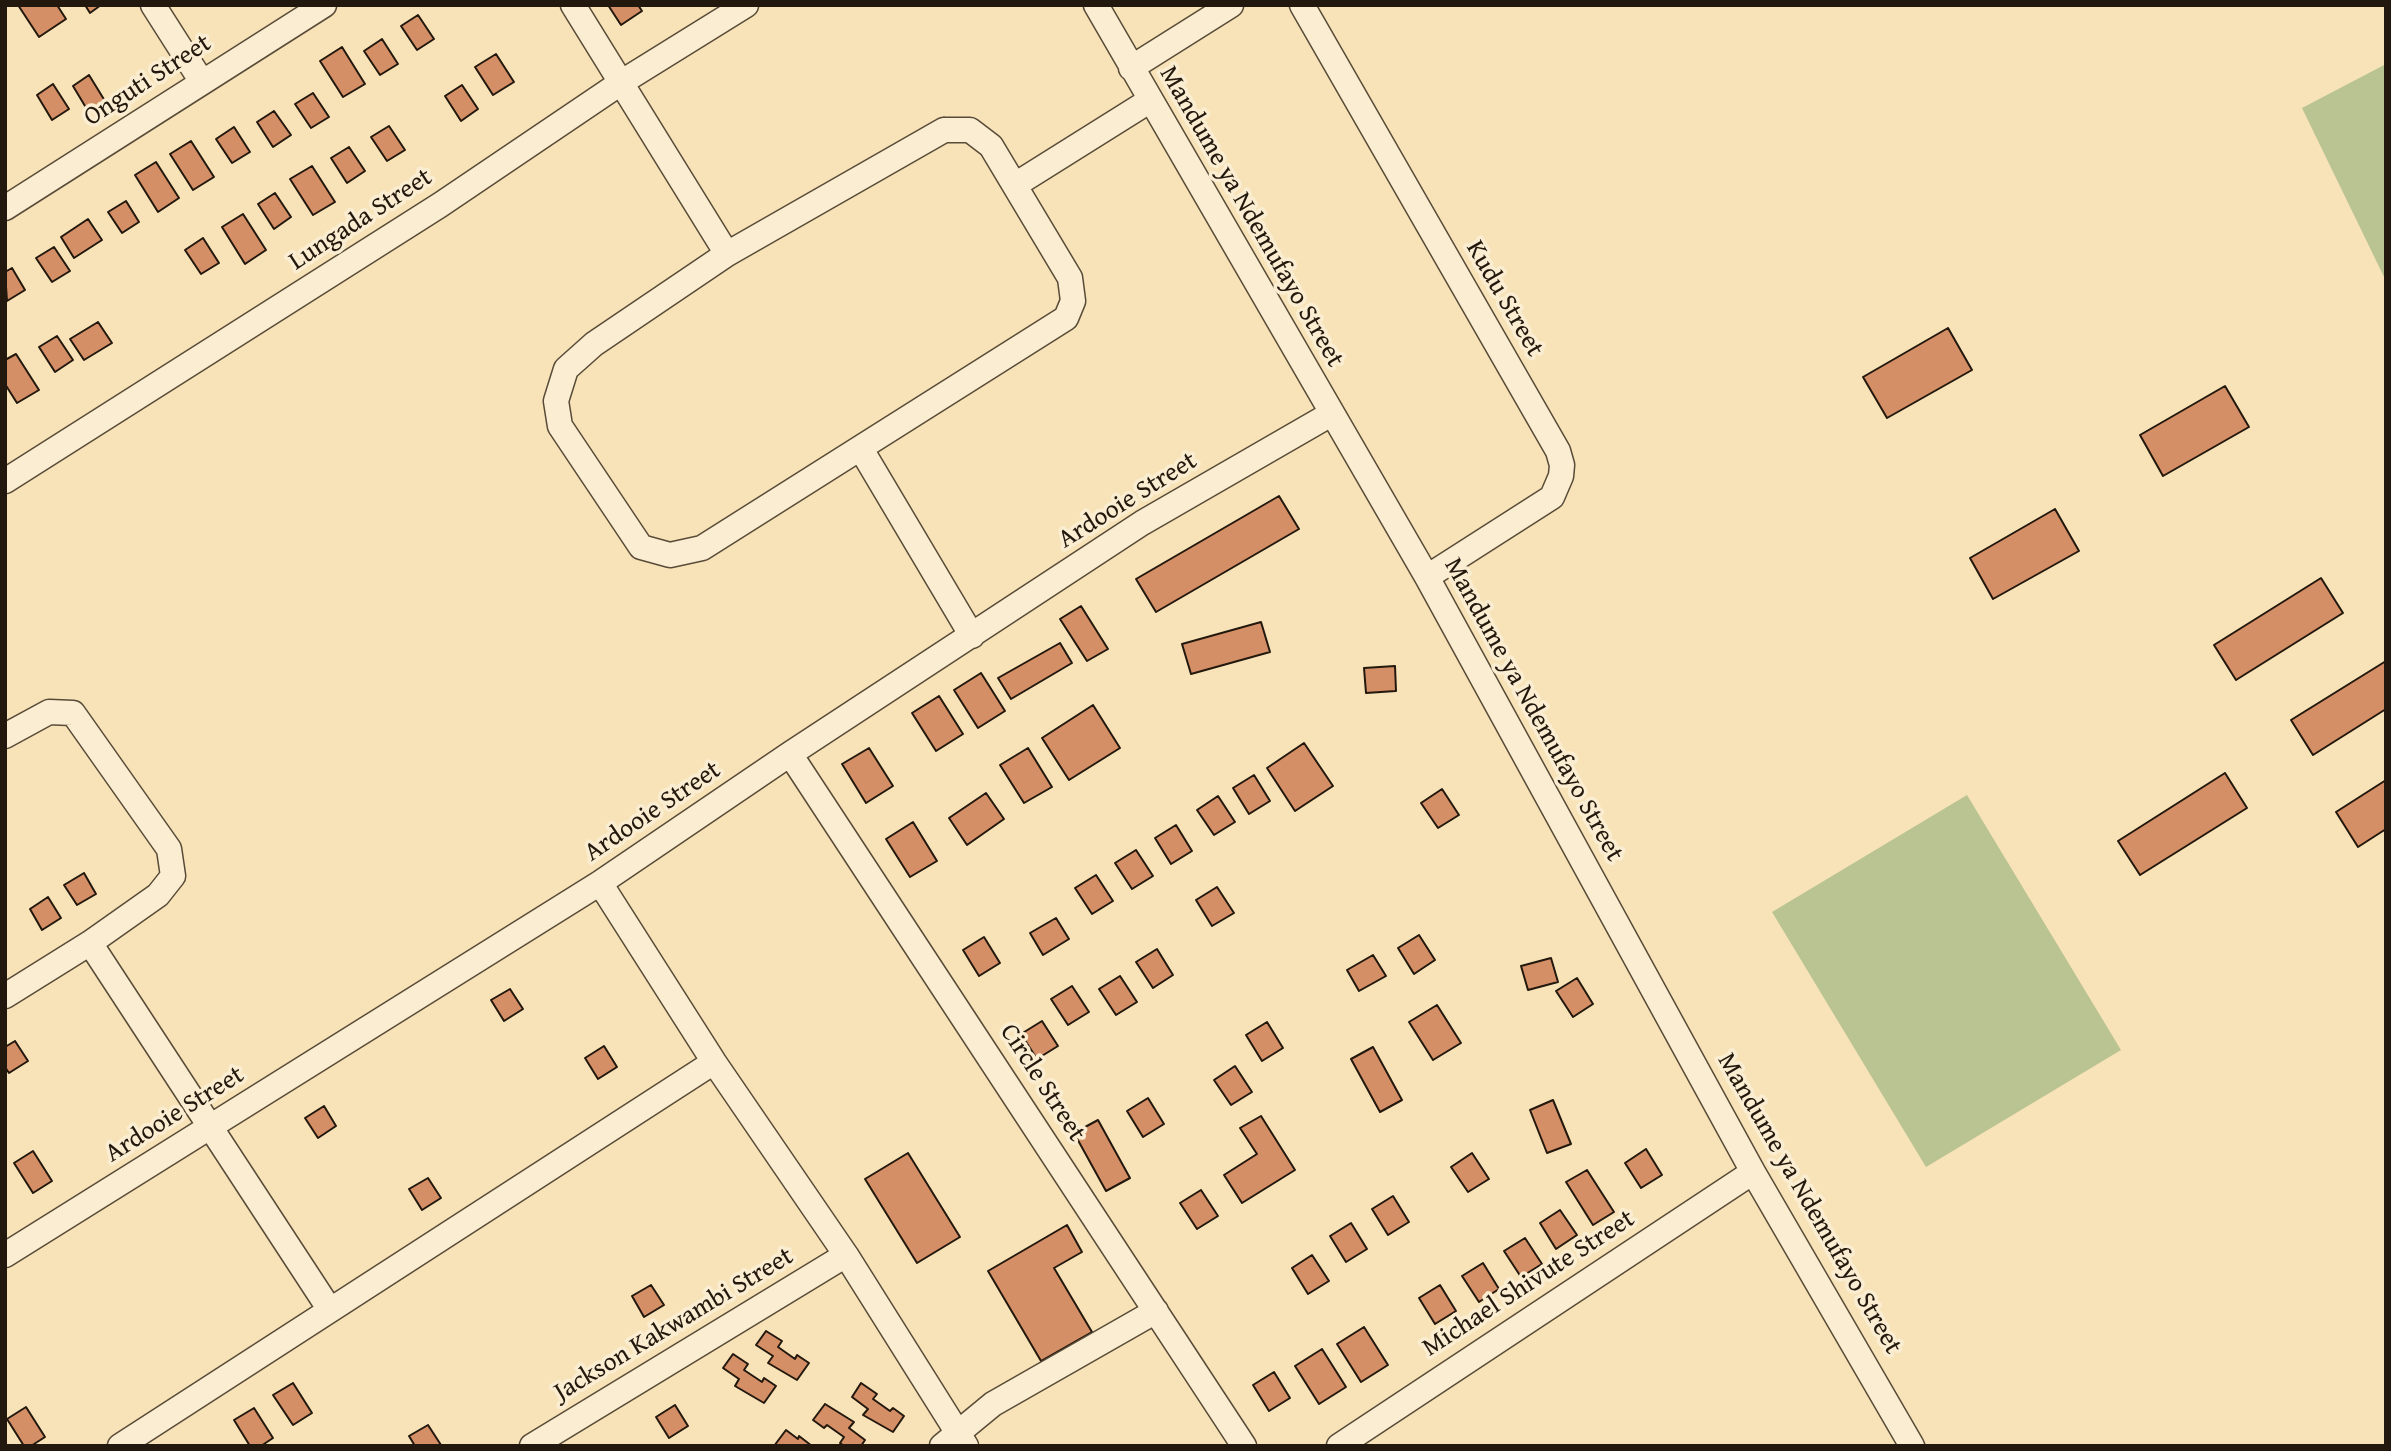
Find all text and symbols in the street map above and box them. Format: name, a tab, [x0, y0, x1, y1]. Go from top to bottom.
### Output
street label: Onguti Street	[79, 28, 217, 134]
street label: Mandume ya Ndemufayo Street	[1152, 61, 1350, 373]
street label: Lungada Street	[284, 162, 438, 278]
street label: Kudu Street	[1458, 235, 1550, 363]
street label: Ardooie Street	[1053, 446, 1203, 556]
street label: Mandume ya Ndemufayo Street	[1436, 553, 1630, 867]
street label: Ardooie Street	[579, 755, 727, 869]
street label: Circle Street	[992, 1018, 1092, 1148]
street label: Mandume ya Ndemufayo Street	[1710, 1048, 1908, 1360]
street label: Ardooie Street	[100, 1060, 250, 1170]
street label: Michael Shivute Street	[1417, 1204, 1641, 1364]
street label: Jackson Kakwambi Street	[549, 1241, 799, 1409]

